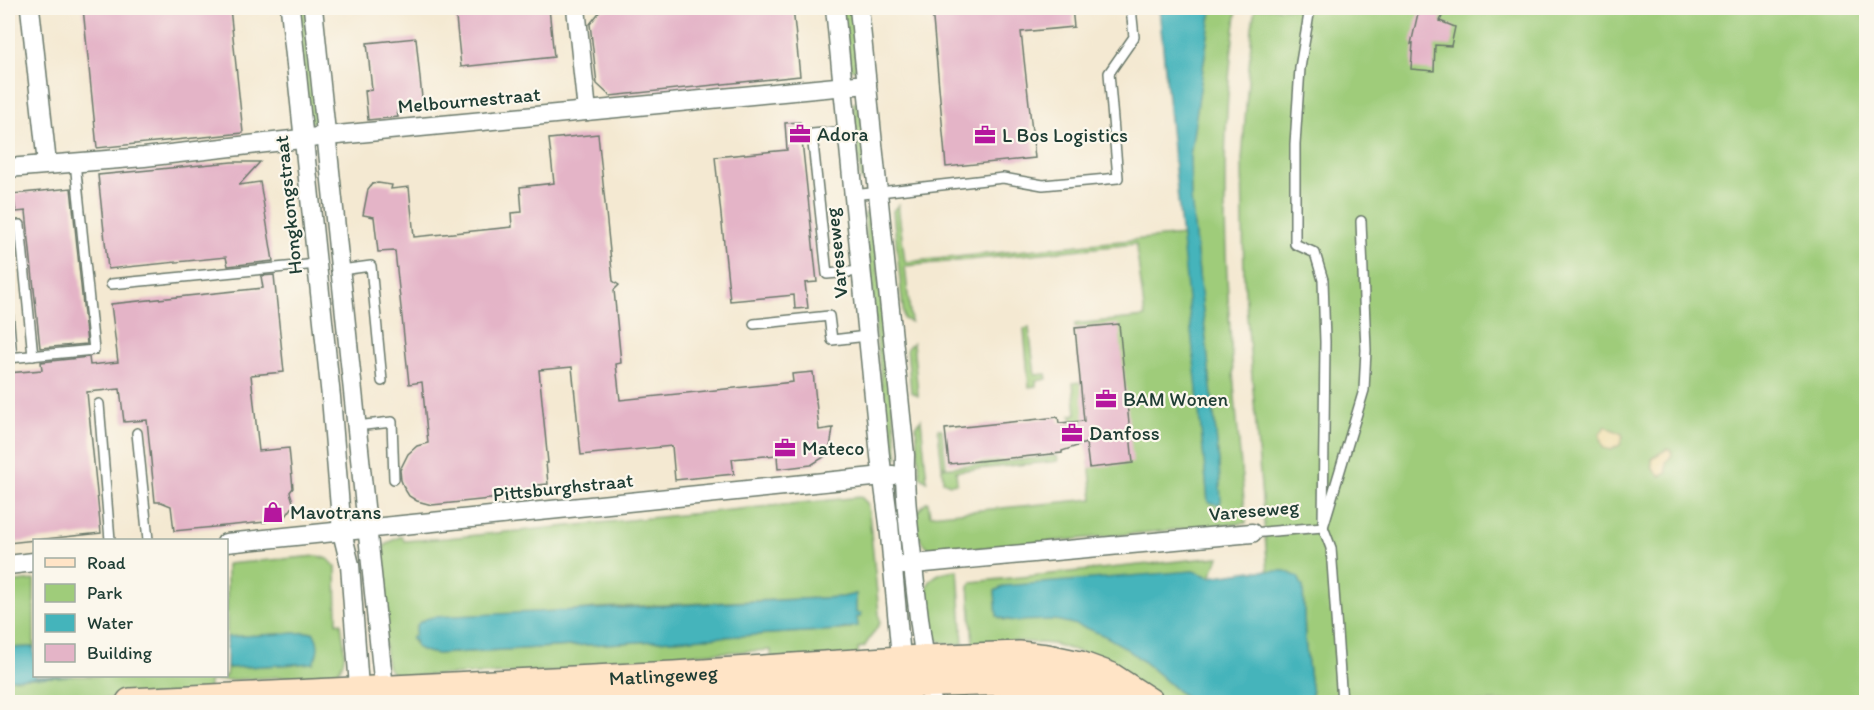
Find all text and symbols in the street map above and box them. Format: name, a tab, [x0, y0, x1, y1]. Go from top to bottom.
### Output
street label: Melbournestraat	[397, 82, 542, 118]
office icon: Adora	[788, 122, 812, 146]
place label: Adora	[817, 122, 869, 146]
office icon: L Bos Logistics	[973, 123, 997, 147]
place label: L Bos Logistics	[1002, 123, 1128, 147]
street label: Hongkongstraat	[269, 134, 307, 276]
street label: Vareseweg	[819, 206, 853, 299]
office icon: BAM Wonen	[1094, 387, 1118, 411]
place label: BAM Wonen	[1123, 387, 1228, 411]
office icon: Danfoss	[1060, 421, 1084, 445]
place label: Danfoss	[1089, 421, 1160, 445]
office icon: Mateco	[773, 436, 797, 460]
place label: Mateco	[802, 436, 864, 460]
street label: Pittsburghstraat	[491, 468, 635, 506]
street label: Vareseweg	[1208, 494, 1301, 526]
shop icon: Mavotrans	[261, 500, 285, 524]
place label: Mavotrans	[290, 500, 382, 524]
legend	[33, 539, 228, 677]
text: Road	[87, 552, 126, 574]
text: Park	[87, 582, 122, 604]
text: Water	[87, 612, 133, 634]
text: Building	[87, 642, 153, 664]
street label: Matlingeweg	[608, 660, 719, 690]

